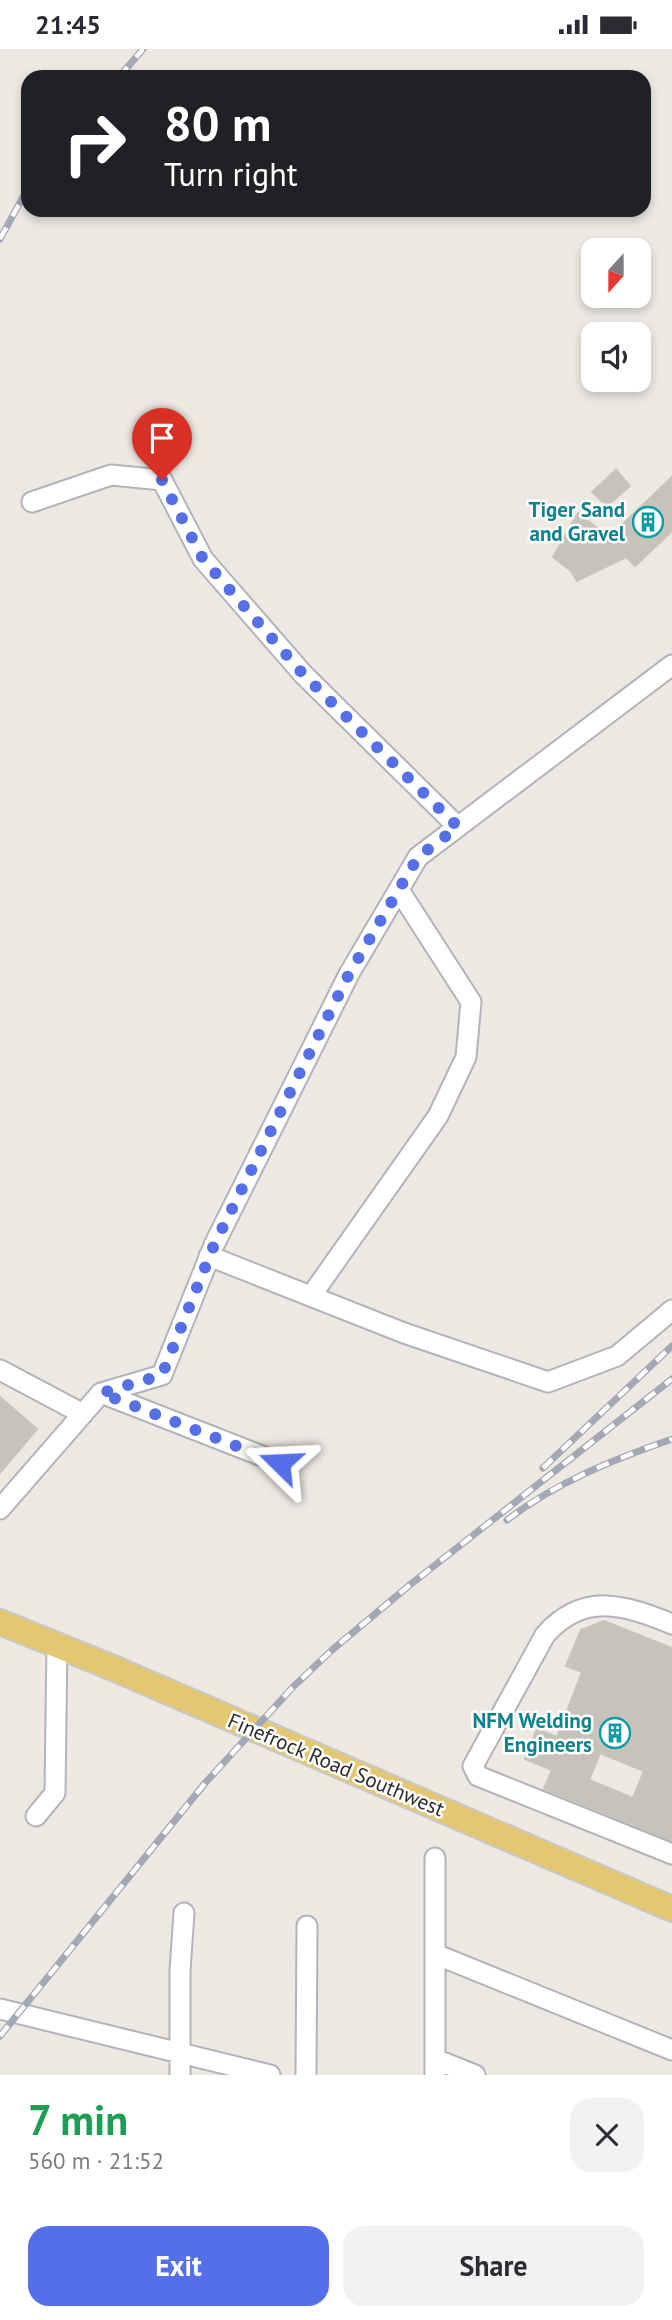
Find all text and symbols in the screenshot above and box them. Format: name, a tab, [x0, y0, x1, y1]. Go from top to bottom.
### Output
text: 21:45	[35, 8, 101, 41]
text: 80 m	[164, 91, 271, 155]
icon: right	[49, 98, 140, 189]
text: Turn right	[164, 153, 298, 195]
north arrow	[581, 238, 651, 308]
map controls	[581, 238, 651, 392]
button: sound	[581, 322, 651, 392]
pin	[132, 408, 192, 480]
icon: arrive	[143, 419, 181, 457]
place label: Tiger Sand and Gravel	[529, 496, 626, 547]
building icon: Tiger Sand and Gravel	[631, 505, 665, 539]
position arrow	[243, 1426, 317, 1500]
street label: Finefrock Road Southwest	[224, 1707, 448, 1822]
place label: NFM Welding Engineers	[472, 1707, 592, 1758]
building icon: NFM Welding Engineers	[598, 1716, 632, 1750]
text: 7 min	[28, 2092, 128, 2147]
button: close	[570, 2098, 644, 2172]
text: 560 m · 21:52	[28, 2146, 164, 2175]
button: Exit	[28, 2226, 329, 2306]
button: Share	[343, 2226, 644, 2306]

